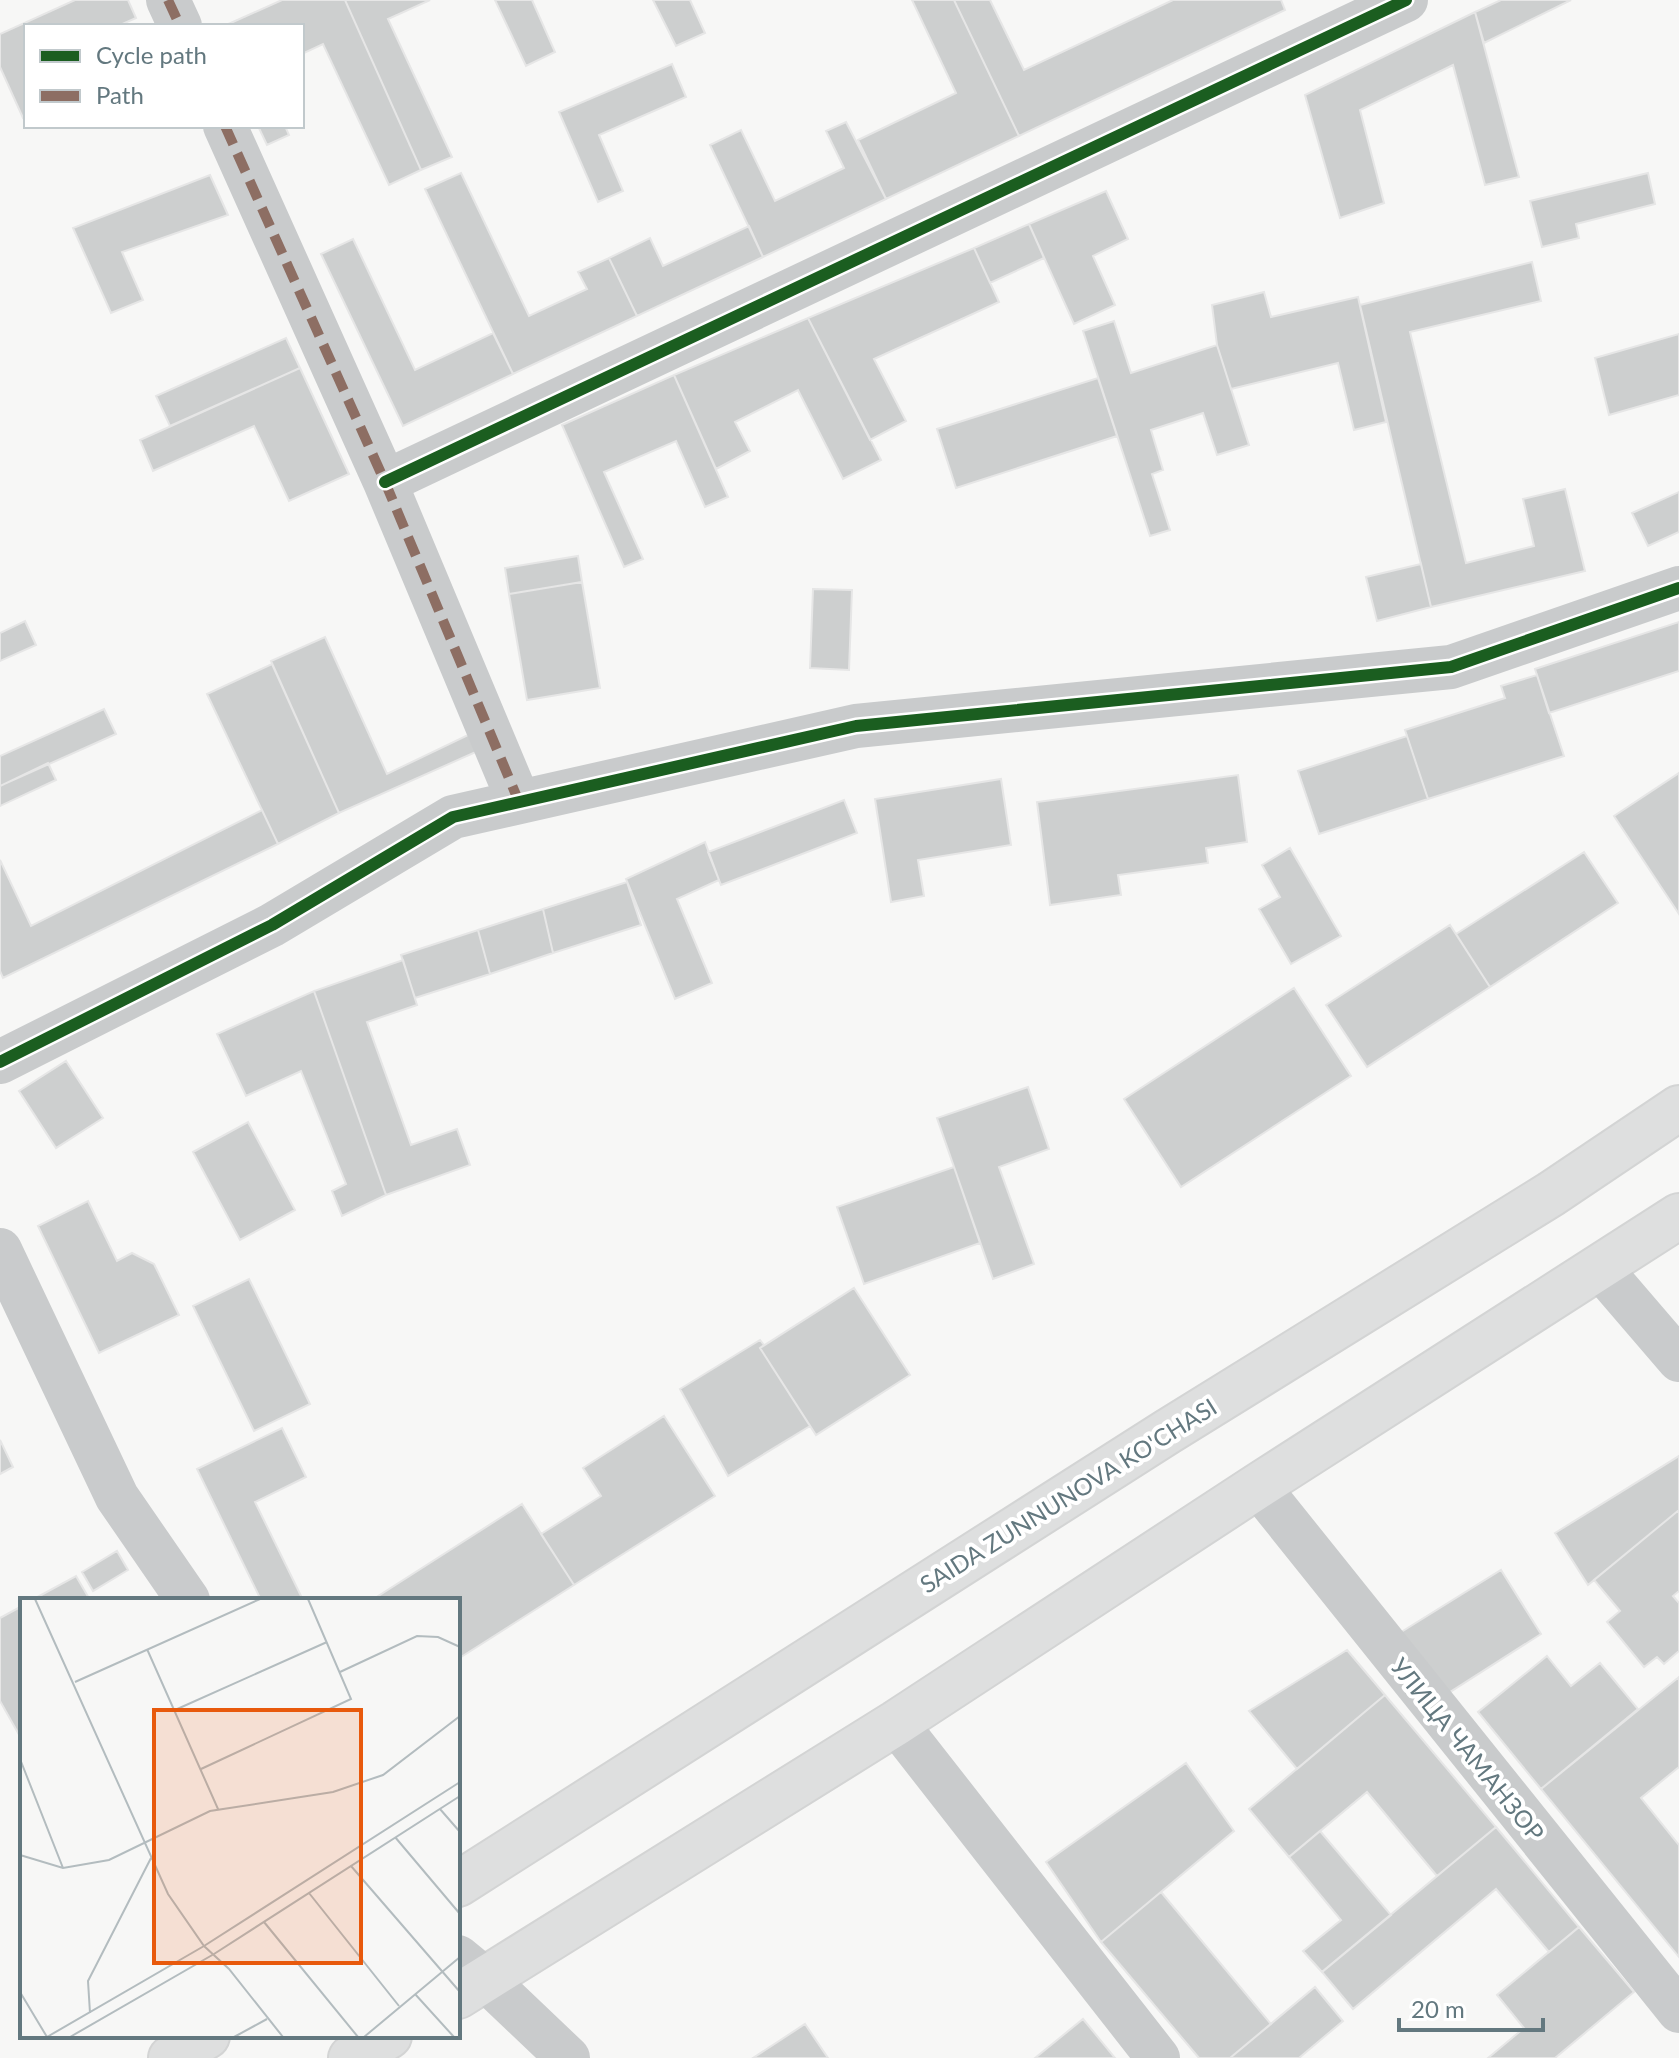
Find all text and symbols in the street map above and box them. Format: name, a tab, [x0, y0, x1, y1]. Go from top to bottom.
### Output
legend	[24, 24, 304, 128]
text: Cycle path	[96, 40, 207, 69]
text: Path	[96, 80, 144, 109]
street label: SAIDA ZUNNUNOVA KO'CHASI	[914, 1391, 1222, 1599]
inset map	[20, 1598, 460, 2038]
street label: УЛИЦА ЧАМАНЗОР	[1385, 1652, 1551, 1846]
scale bar	[1399, 1982, 1543, 2032]
text: 20 m	[1411, 1994, 1465, 2023]

